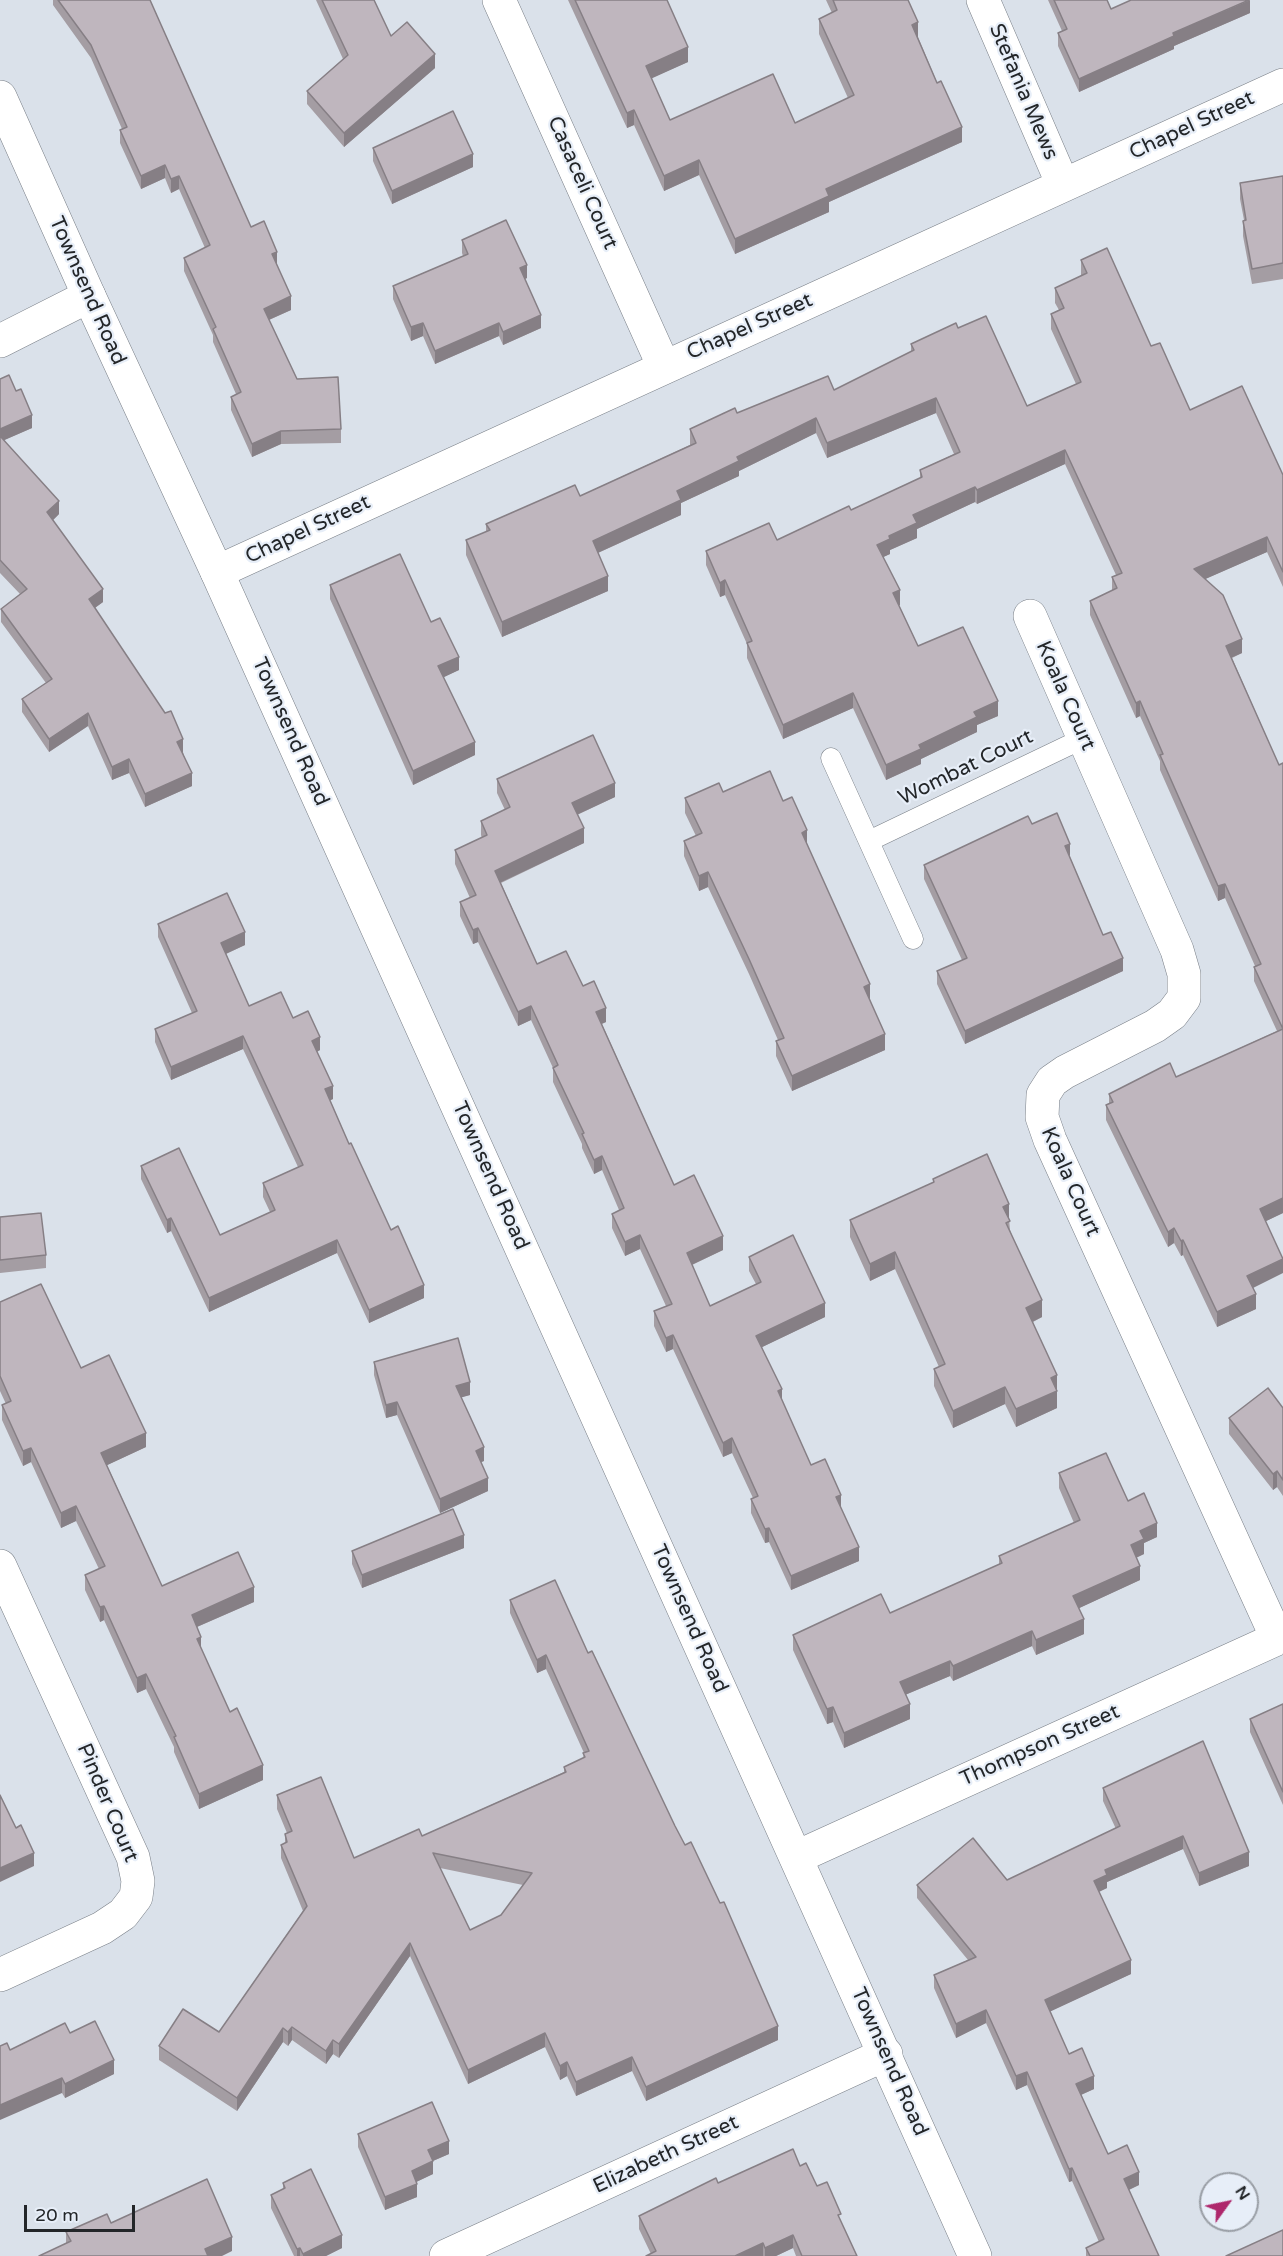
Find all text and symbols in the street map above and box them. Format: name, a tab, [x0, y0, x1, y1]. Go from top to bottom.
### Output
street label: Stefania Mews	[983, 20, 1063, 164]
street label: Chapel Street	[1125, 86, 1259, 166]
street label: Casaceli Court	[541, 113, 623, 253]
street label: Townsend Road	[43, 213, 131, 369]
street label: Chapel Street	[683, 288, 817, 366]
street label: Chapel Street	[241, 490, 375, 570]
street label: Koala Court	[1030, 637, 1100, 755]
street label: Townsend Road	[246, 654, 334, 810]
street label: Wombat Court	[895, 725, 1037, 811]
street label: Townsend Road	[446, 1098, 534, 1254]
street label: Koala Court	[1035, 1123, 1105, 1241]
street label: Townsend Road	[645, 1541, 733, 1697]
street label: Thompson Street	[956, 1700, 1124, 1792]
street label: Pinder Court	[71, 1740, 143, 1866]
street label: Townsend Road	[845, 1984, 933, 2140]
street label: Elizabeth Street	[589, 2110, 743, 2200]
north arrow	[1199, 2172, 1259, 2232]
text: N	[1231, 2182, 1254, 2204]
scale bar	[27, 2193, 138, 2231]
text: 20 m	[35, 2204, 79, 2226]

